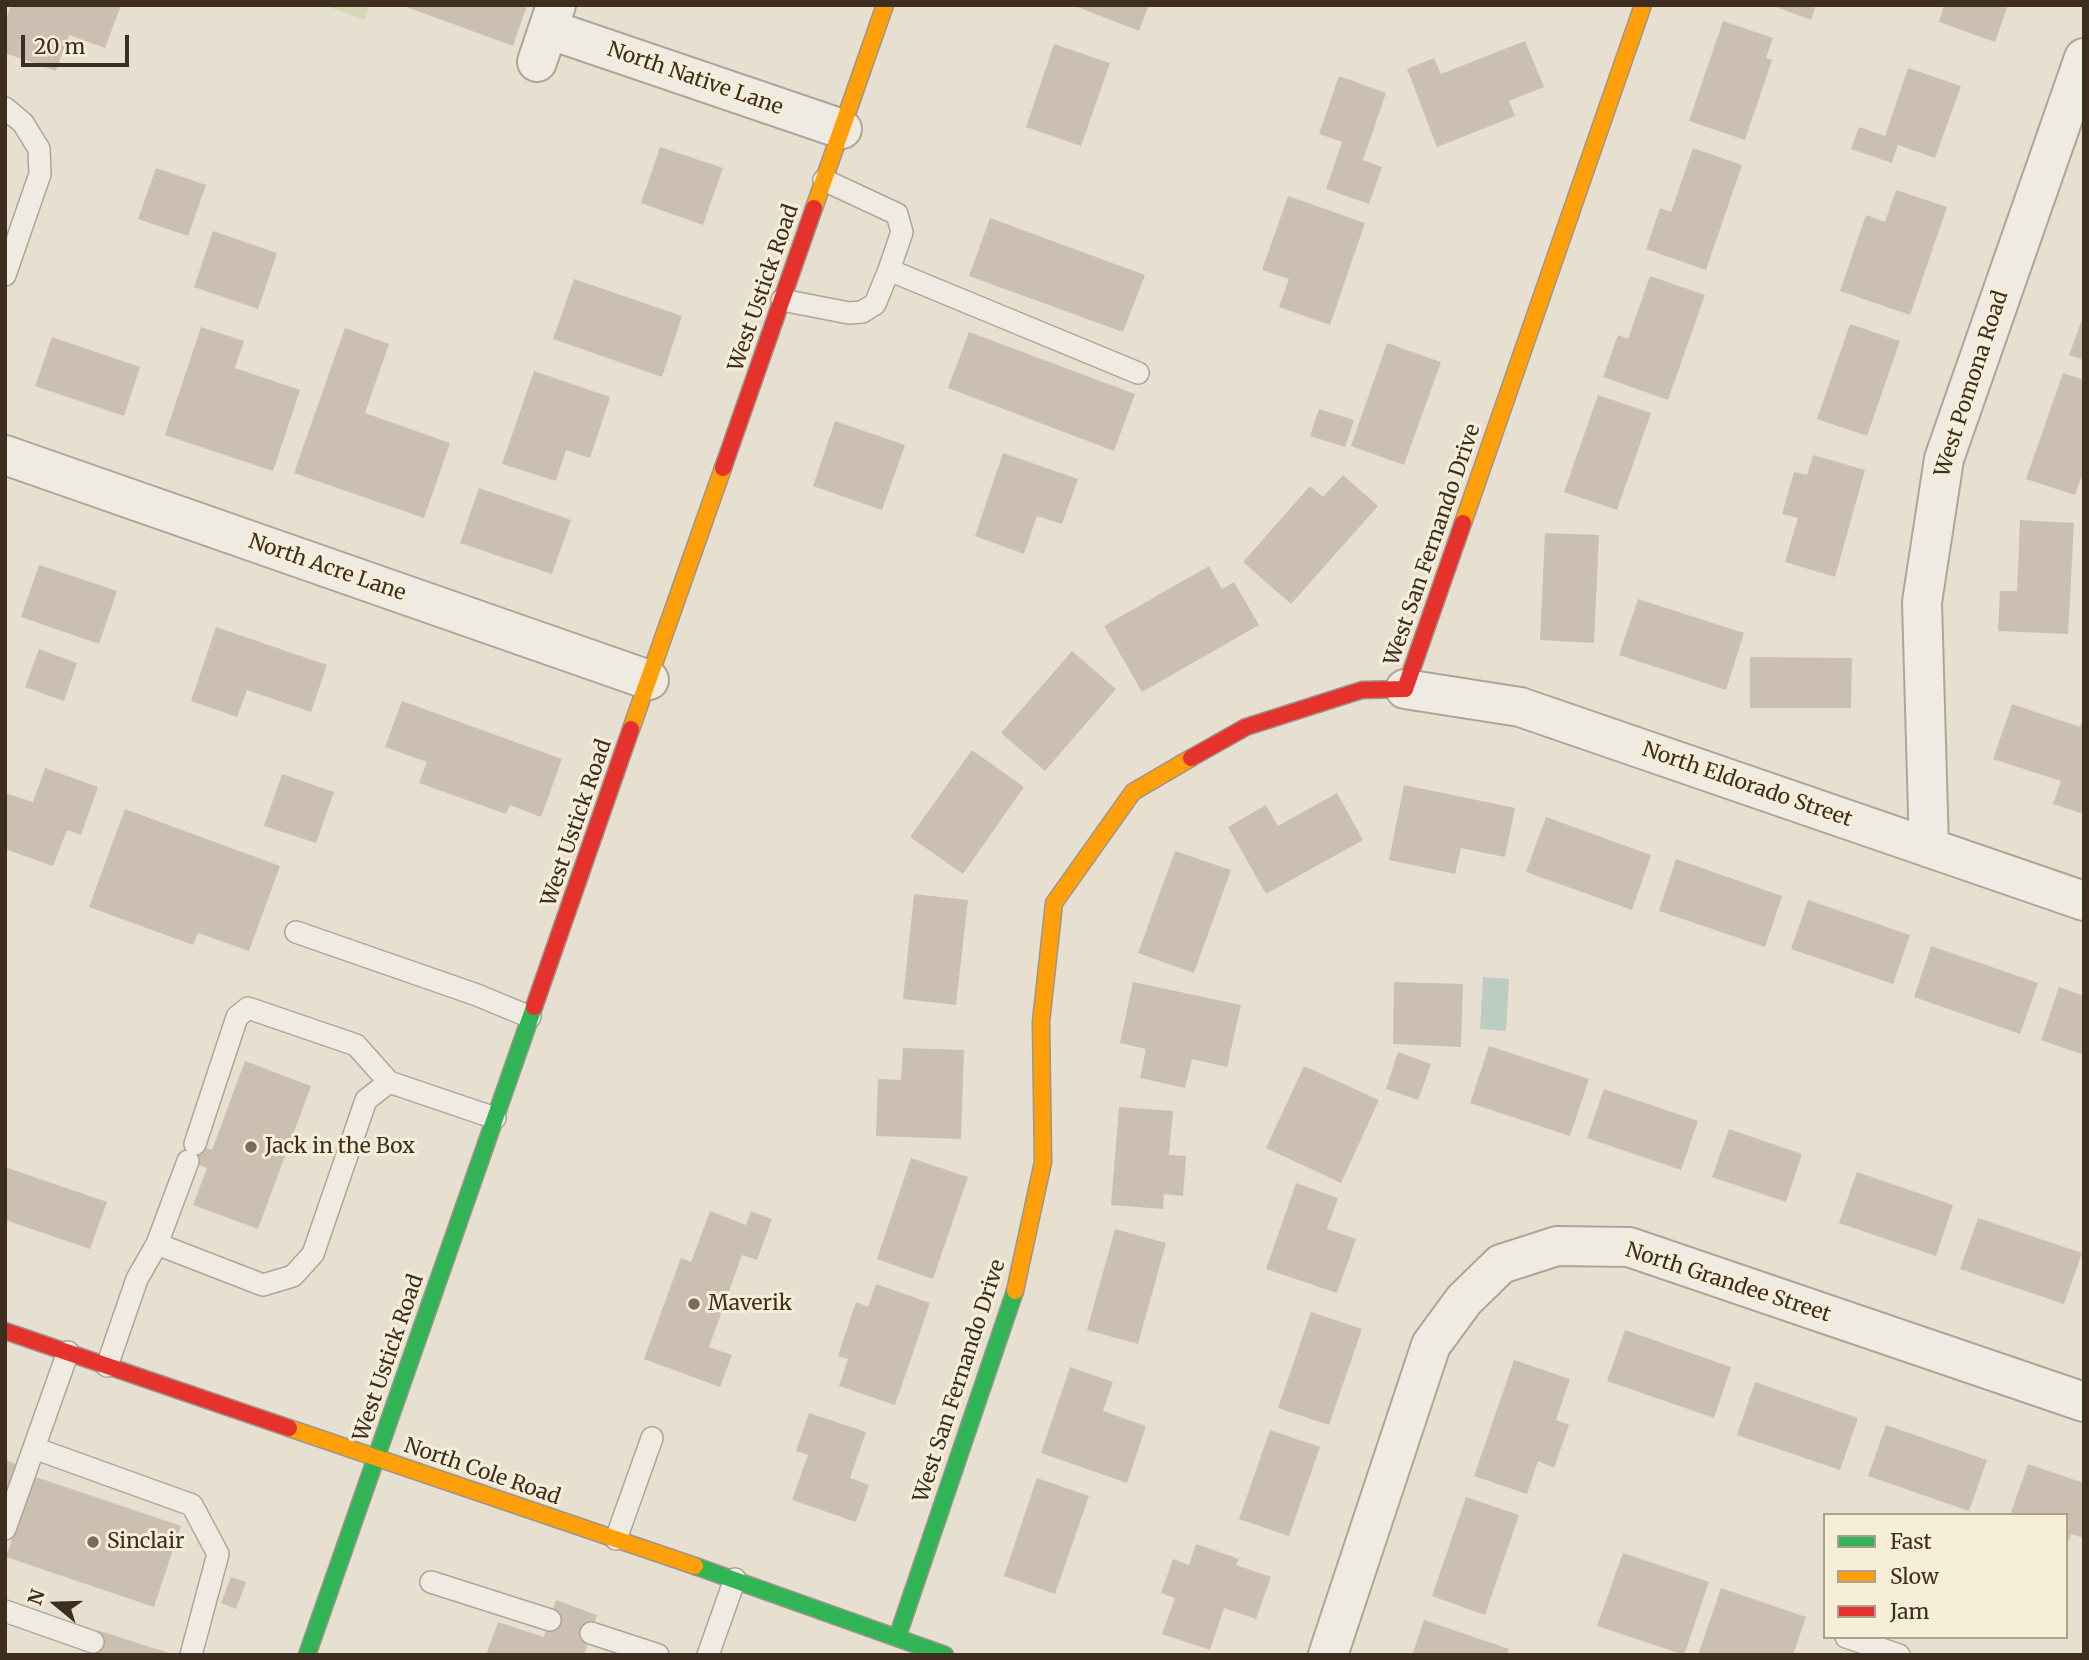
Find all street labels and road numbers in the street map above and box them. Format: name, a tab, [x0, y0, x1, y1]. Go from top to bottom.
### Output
street label: North Native Lane	[604, 37, 786, 121]
street label: West Ustick Road	[724, 201, 804, 375]
street label: West Pomona Road	[1930, 288, 2014, 480]
street label: West San Fernando Drive	[1380, 421, 1486, 669]
street label: North Acre Lane	[245, 529, 409, 607]
street label: West Ustick Road	[537, 736, 617, 910]
street label: North Eldorado Street	[1639, 737, 1855, 833]
street label: North Grandee Street	[1622, 1238, 1834, 1328]
street label: West San Fernando Drive	[909, 1256, 1011, 1506]
street label: West Ustick Road	[349, 1271, 429, 1445]
street label: North Cole Road	[401, 1433, 563, 1511]

